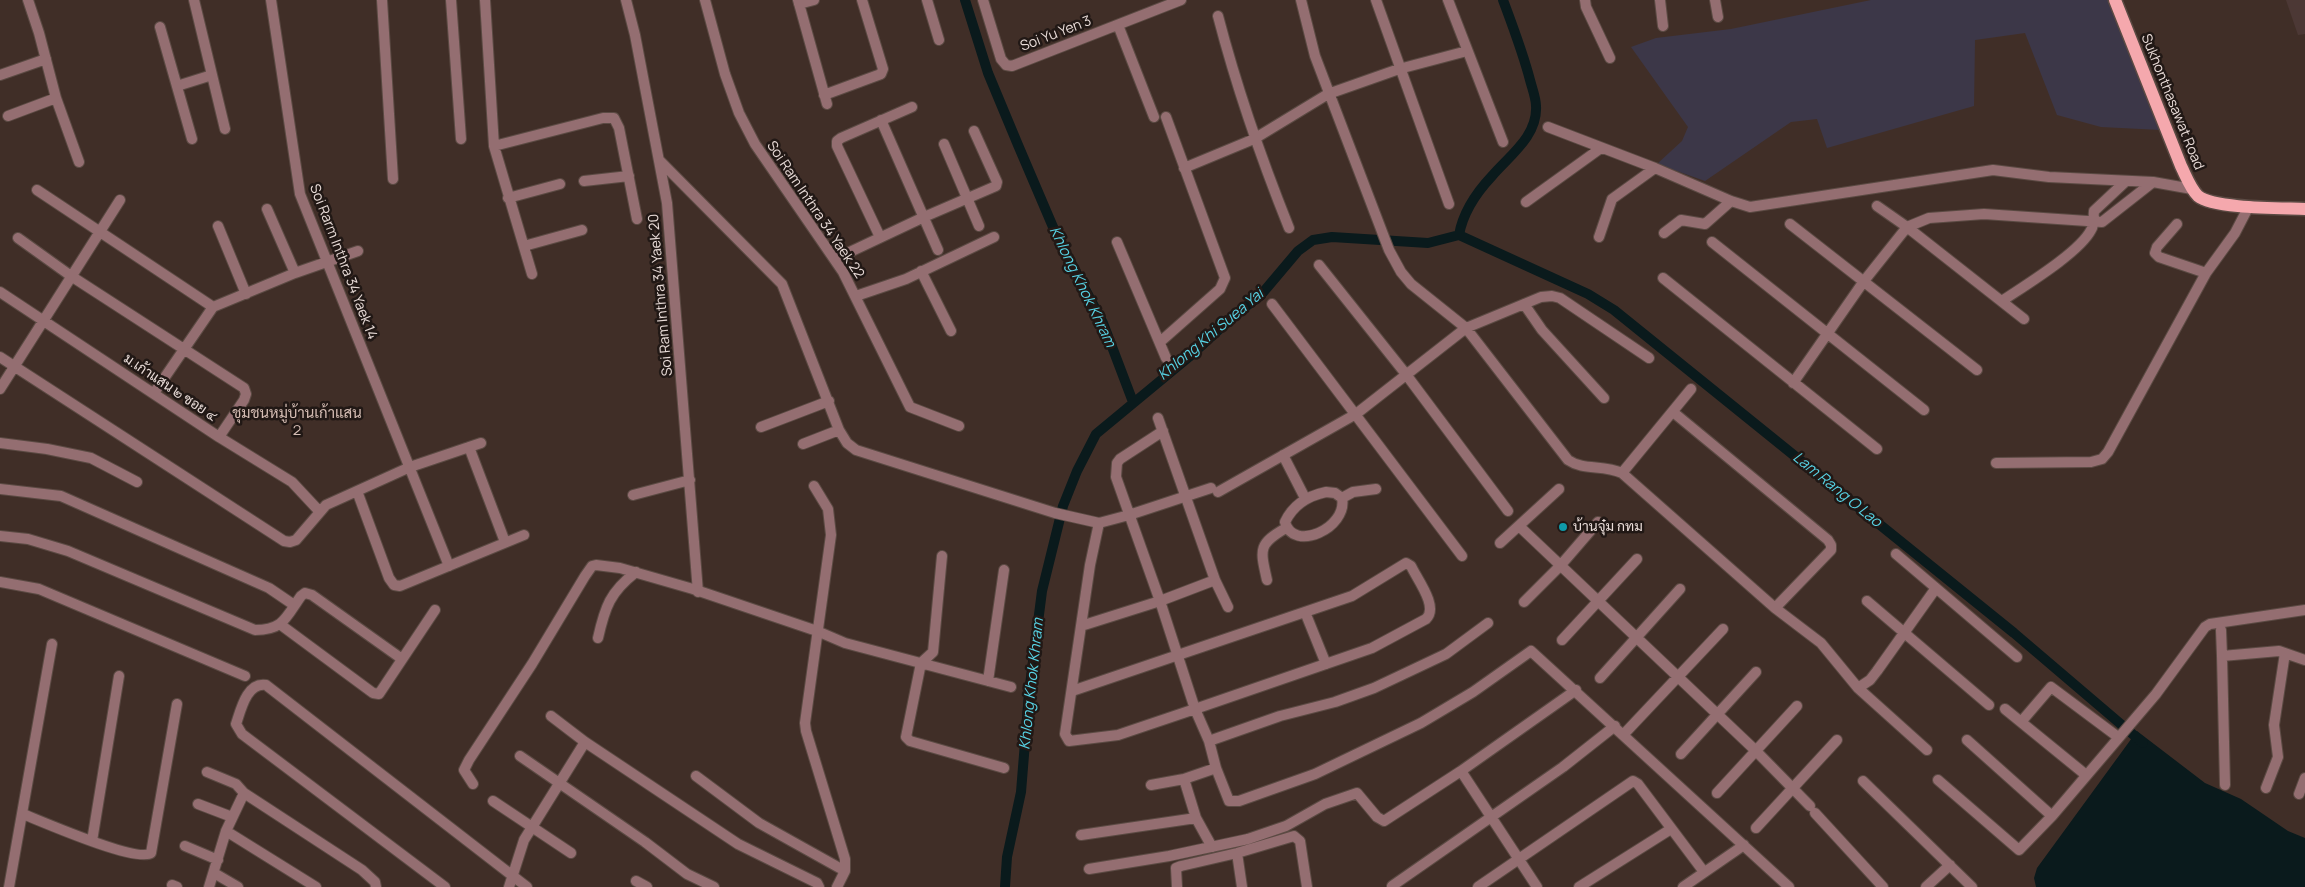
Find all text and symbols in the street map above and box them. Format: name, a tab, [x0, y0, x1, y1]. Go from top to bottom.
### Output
street label: Soi Yu Yen 3	[1018, 13, 1094, 55]
street label: Sukhonthasawat Road	[2137, 32, 2207, 172]
street label: Soi Ram Inthra 34 Yaek 22	[763, 138, 867, 282]
street label: Soi Rarm Inthra 34 Yaek 14	[306, 182, 380, 342]
street label: Soi Ram Inthra 34 Yaek 20	[646, 213, 676, 377]
water label: Khlong Khok Khram	[1045, 224, 1119, 350]
water label: Khlong Khi Suea Yai	[1155, 286, 1267, 384]
street label: ม.เก้าแสน ๒ ซอย ๔	[120, 351, 220, 425]
district label: ชุมชนหมู่บ้านเก้าแสน 2	[232, 405, 362, 440]
water label: Lam Rang O Lao	[1789, 449, 1885, 531]
place label: บ้านจุ๋ม กทม	[1573, 519, 1643, 535]
marker: บ้านจุ๋ม กทม	[1557, 521, 1569, 533]
water label: Khlong Khok Khram	[1016, 617, 1048, 751]

